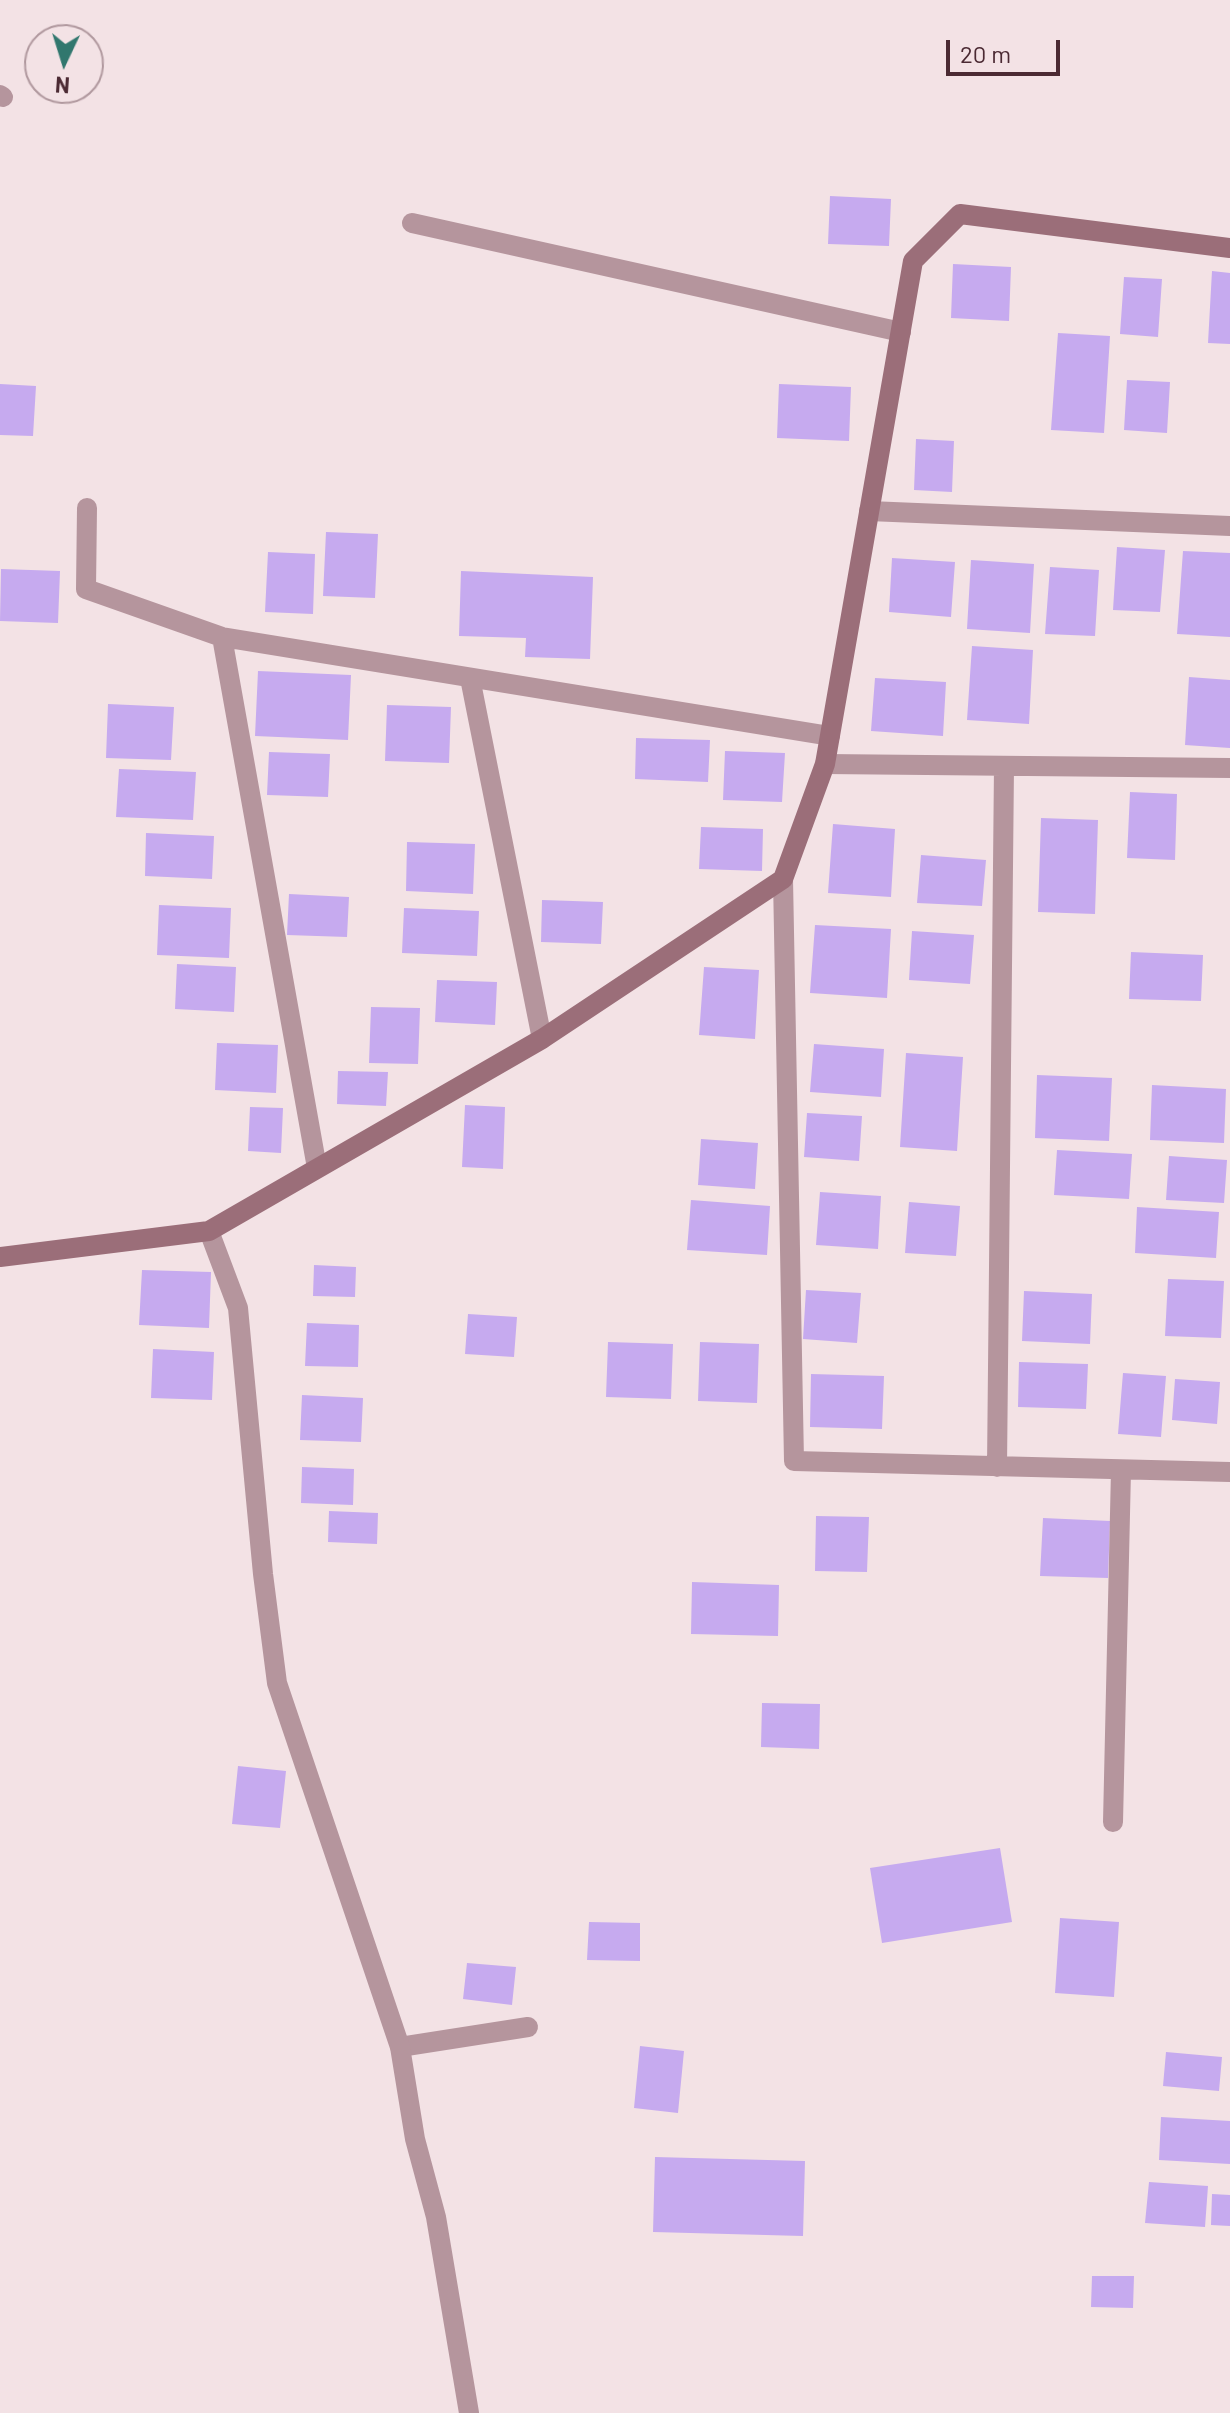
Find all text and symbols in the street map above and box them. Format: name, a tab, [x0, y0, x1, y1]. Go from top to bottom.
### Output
north arrow	[24, 24, 104, 104]
scale bar	[950, 24, 1064, 74]
text: 20 m	[960, 39, 1011, 68]
text: N	[54, 72, 71, 99]

